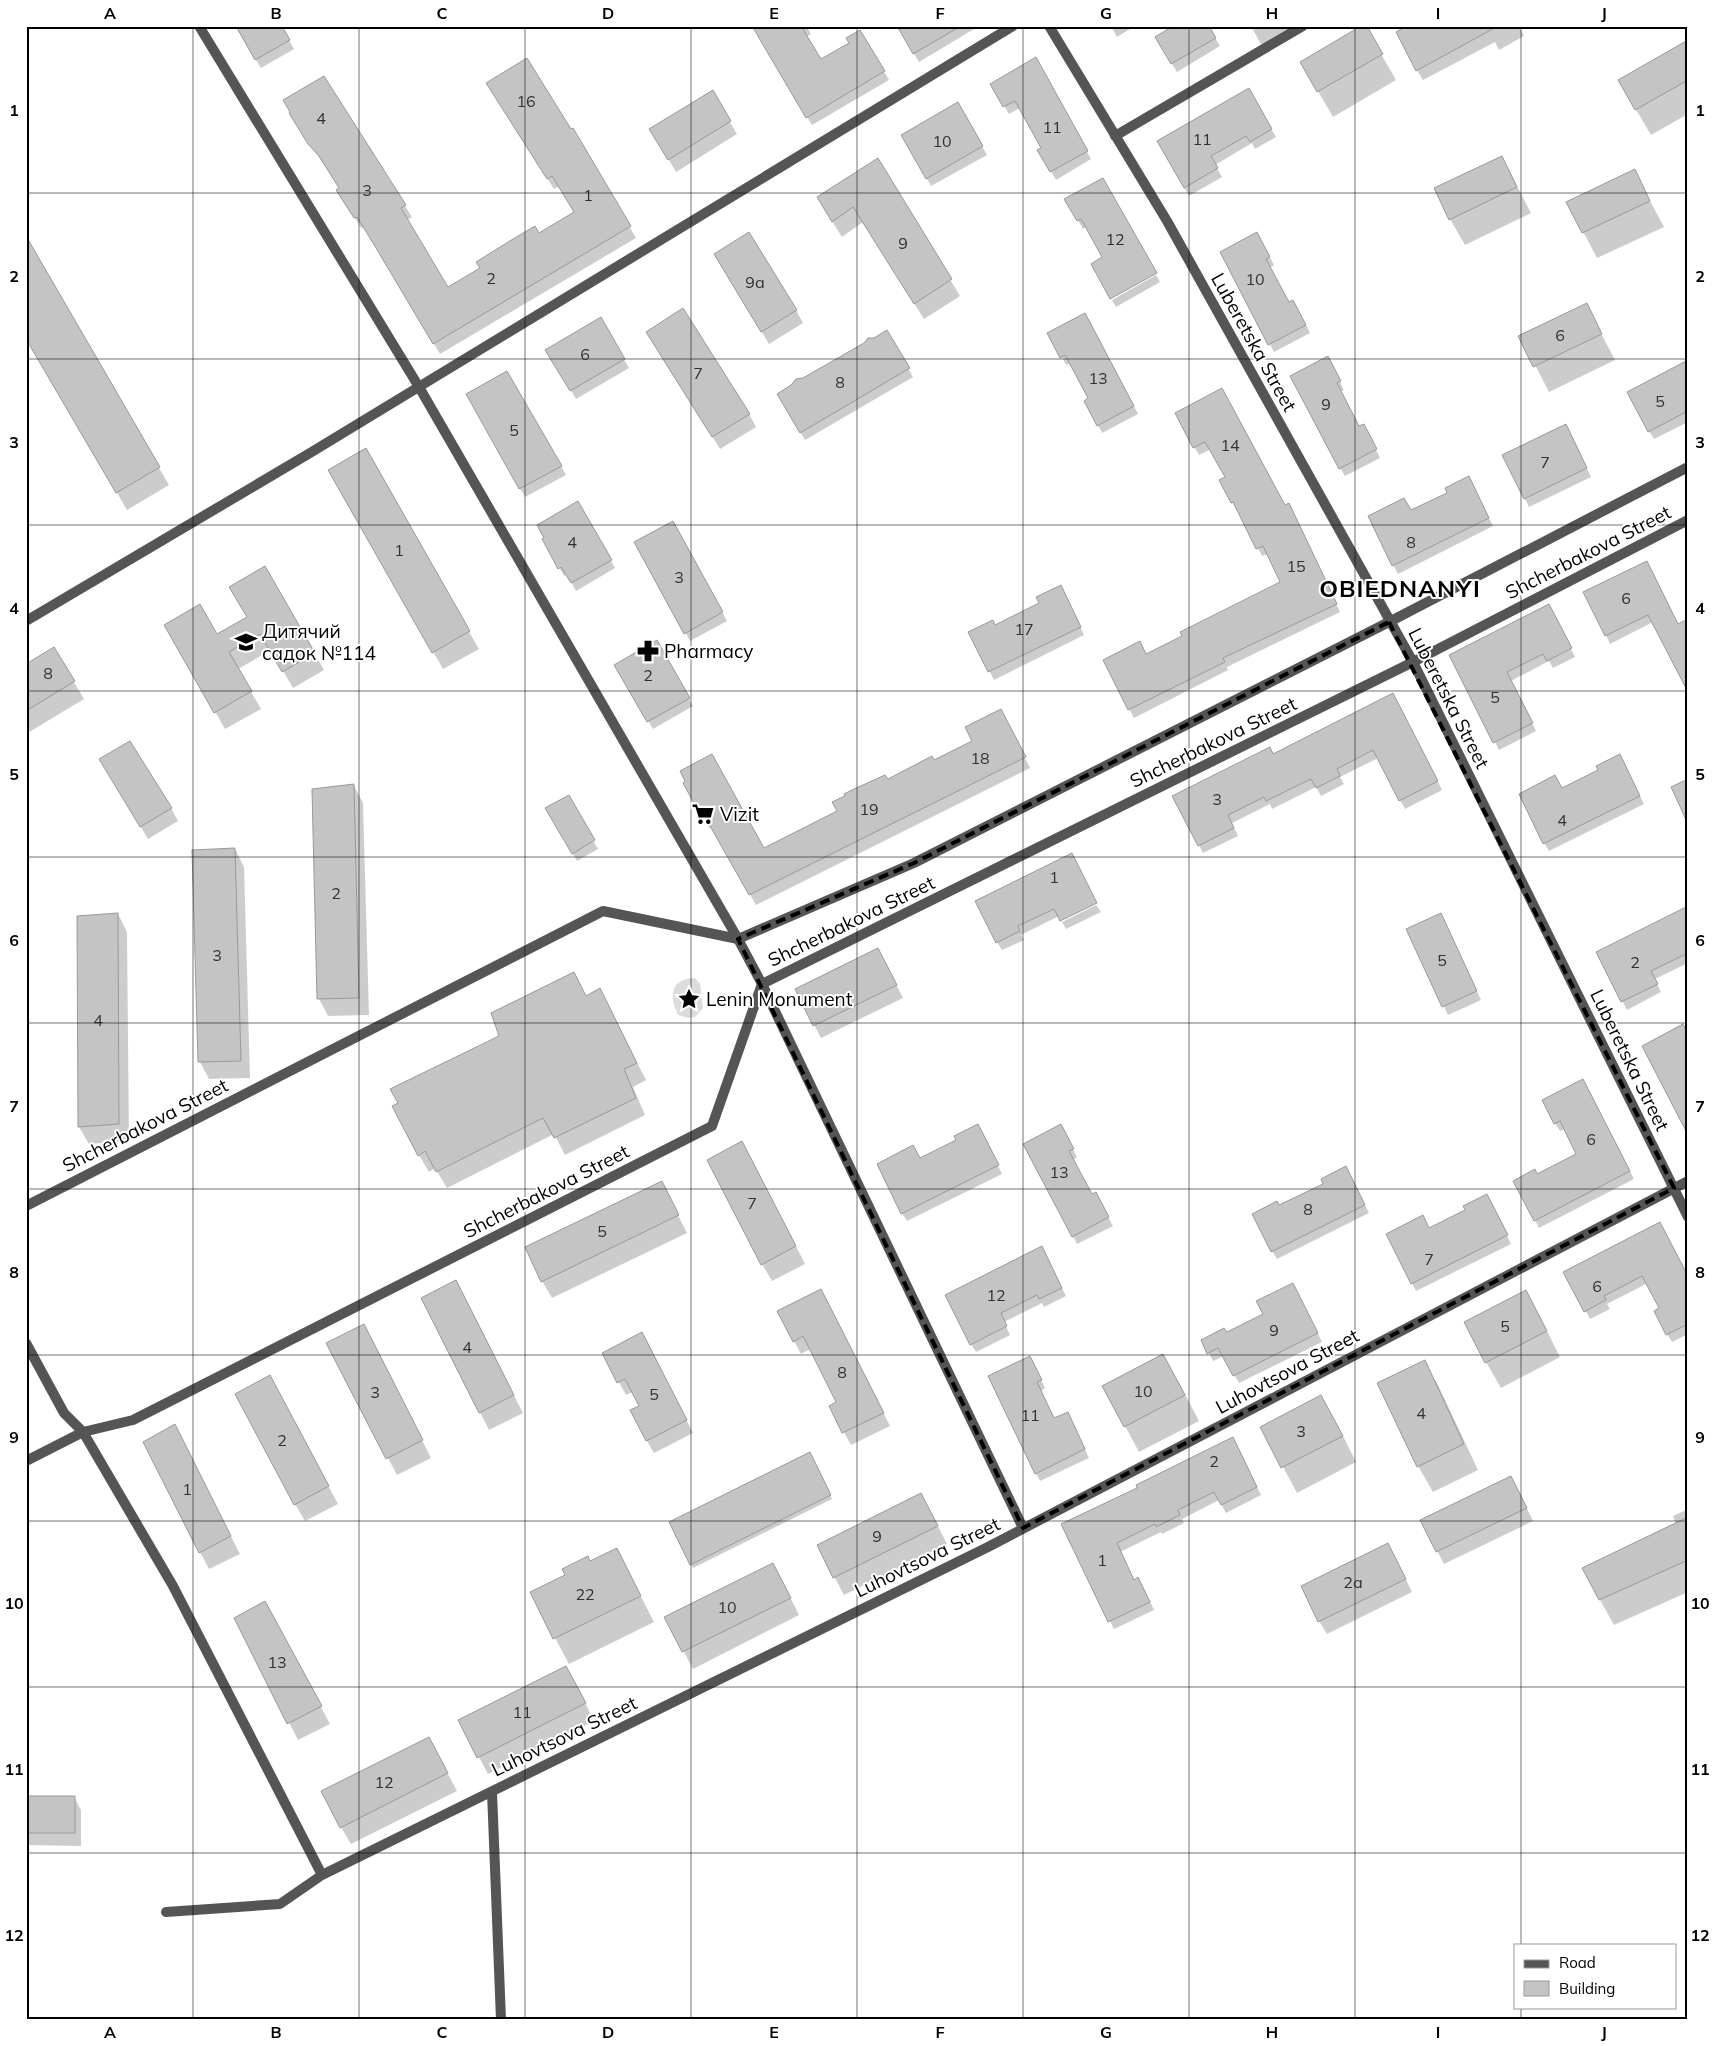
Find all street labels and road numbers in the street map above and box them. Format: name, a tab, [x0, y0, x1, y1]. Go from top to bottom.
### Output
street label: Luberetska Street	[1206, 269, 1302, 416]
street label: Shcherbakova Street	[1501, 500, 1675, 604]
street label: Luberetska Street	[1403, 624, 1495, 773]
street label: Shcherbakova Street	[1126, 691, 1301, 793]
street label: Shcherbakova Street	[764, 870, 939, 972]
street label: Luberetska Street	[1585, 985, 1675, 1135]
street label: Shcherbakova Street	[58, 1073, 232, 1177]
street label: Shcherbakova Street	[459, 1139, 633, 1243]
street label: Luhovtsova Street	[1211, 1323, 1363, 1419]
street label: Luhovtsova Street	[850, 1511, 1004, 1603]
street label: Luhovtsova Street	[487, 1690, 641, 1782]

